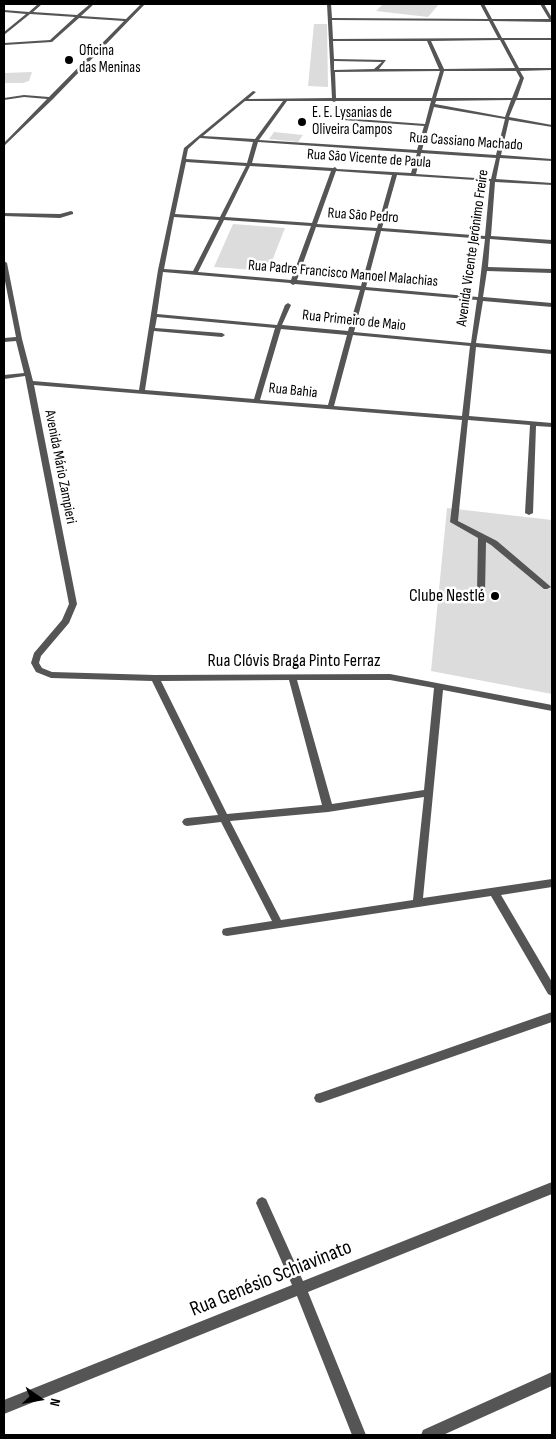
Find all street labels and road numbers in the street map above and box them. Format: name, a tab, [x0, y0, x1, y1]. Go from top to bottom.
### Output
street label: Rua Cassiano Machado	[409, 129, 523, 155]
street label: Rua São Vicente de Paula	[306, 146, 432, 172]
street label: Avenida Vicente Jerônimo Freire	[453, 169, 493, 327]
street label: Rua São Pedro	[327, 205, 399, 227]
street label: Rua Padre Francisco Manoel Malachias	[247, 257, 439, 291]
street label: Rua Primeiro de Maio	[301, 307, 407, 335]
street label: Rua Bahia	[268, 379, 318, 403]
street label: Avenida Mário Zampieri	[40, 409, 80, 525]
street label: Rua Clóvis Braga Pinto Ferraz	[208, 650, 380, 672]
street label: Rua Genésio Schiavinato	[187, 1235, 355, 1323]

